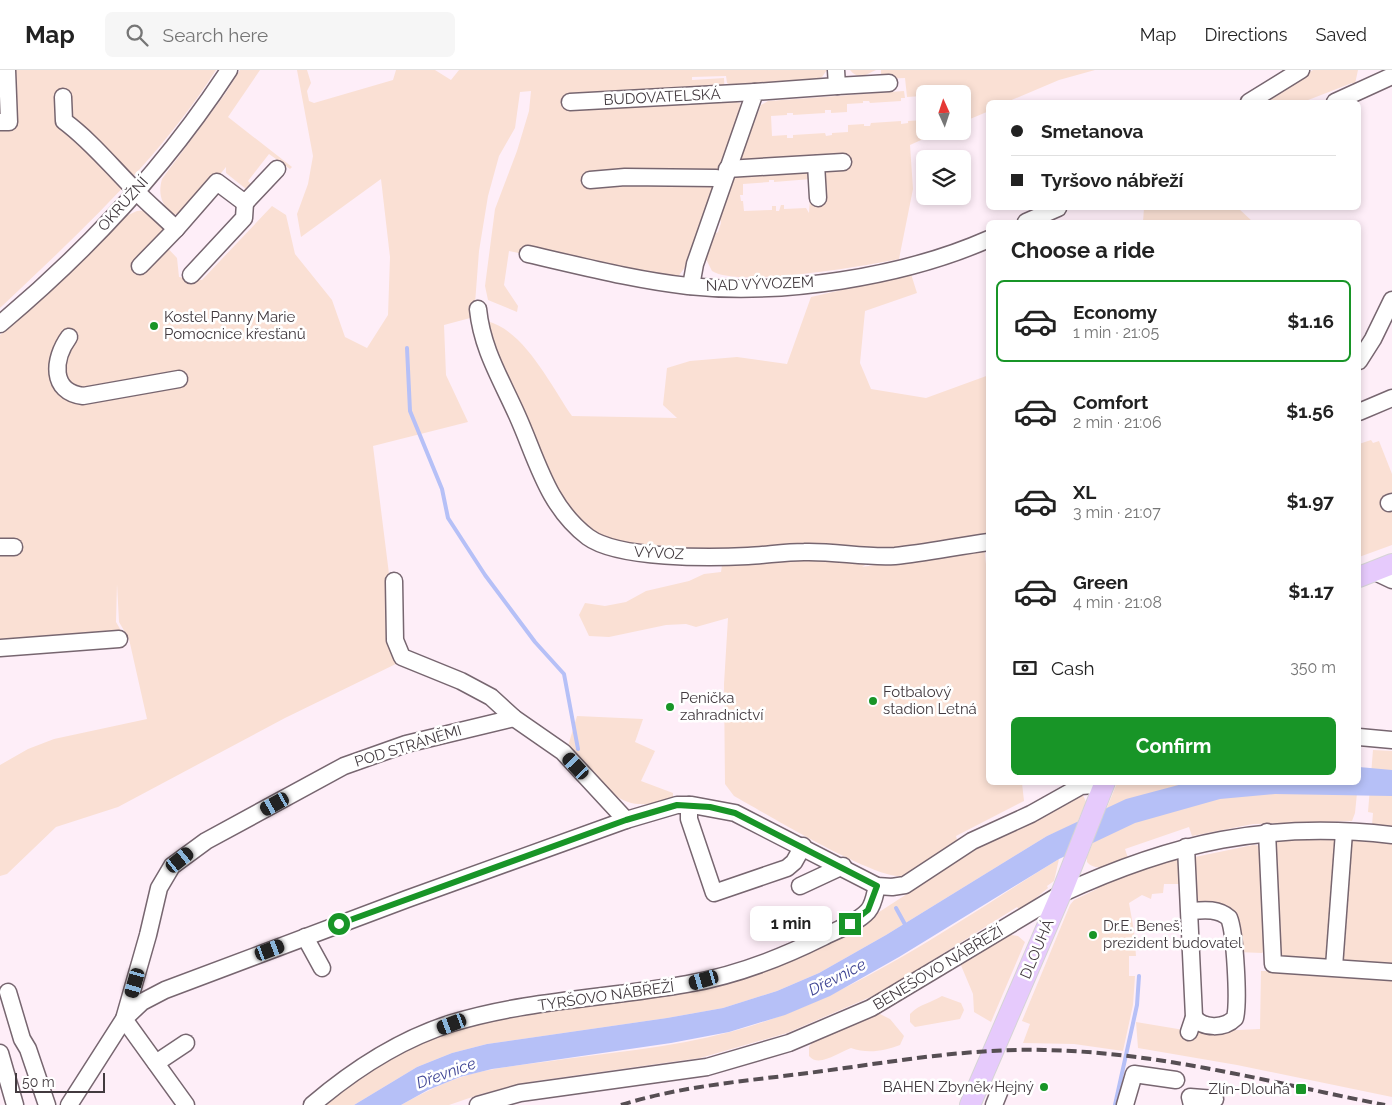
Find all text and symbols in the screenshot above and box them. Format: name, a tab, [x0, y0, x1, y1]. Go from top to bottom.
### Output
search box	[105, 12, 455, 57]
text: Map	[25, 20, 75, 49]
icon: search	[123, 21, 151, 49]
text: Search here	[163, 24, 268, 46]
text: Map	[1140, 24, 1176, 45]
text: Directions	[1204, 24, 1288, 45]
text: Saved	[1316, 24, 1367, 45]
street label: BUDOVATELSKÁ	[603, 85, 721, 109]
north arrow	[916, 85, 971, 140]
map controls	[916, 85, 971, 205]
text: Smetanova	[1041, 120, 1144, 142]
button: layers	[916, 150, 971, 205]
text: Tyršovo nábřeží	[1041, 169, 1183, 191]
street label: OKRUŽNÍ	[94, 173, 152, 235]
text: Choose a ride	[1011, 237, 1155, 263]
street label: NAD VÝVOZEM	[706, 273, 814, 295]
icon: car	[1013, 299, 1058, 344]
text: Economy	[1073, 301, 1157, 323]
place label: Kostel Panny Marie Pomocnice křesťanů	[164, 308, 306, 343]
text: $1.16	[1287, 310, 1334, 332]
marker: Kostel Panny Marie Pomocnice křesťanů	[148, 320, 160, 332]
text: 1 min · 21:05	[1073, 323, 1159, 342]
icon: car	[1013, 389, 1058, 434]
text: Comfort	[1073, 391, 1148, 413]
text: $1.56	[1286, 400, 1334, 422]
text: 2 min · 21:06	[1073, 413, 1162, 432]
icon: car	[1013, 479, 1058, 524]
text: XL	[1073, 481, 1096, 503]
text: $1.97	[1286, 490, 1334, 512]
text: 3 min · 21:07	[1073, 503, 1161, 522]
street label: VÝVOZ	[633, 543, 685, 563]
icon: car	[1013, 569, 1058, 614]
text: Green	[1073, 571, 1128, 593]
text: $1.17	[1288, 580, 1334, 602]
text: 4 min · 21:08	[1073, 593, 1162, 612]
icon: cash	[1011, 654, 1039, 682]
text: Cash	[1051, 657, 1095, 679]
text: 350 m	[1290, 658, 1336, 677]
place label: Fotbalový stadion Letná	[883, 683, 977, 718]
place label: Penička zahradnictví	[680, 689, 764, 724]
marker: Fotbalový stadion Letná	[867, 695, 879, 707]
marker: Penička zahradnictví	[664, 701, 676, 713]
button: Confirm	[1011, 717, 1336, 775]
street label: POD STRÁNĚMI	[352, 721, 464, 771]
car	[560, 750, 591, 782]
car	[258, 790, 291, 818]
car	[163, 845, 196, 875]
callout: 1 min	[750, 906, 832, 942]
route start	[328, 913, 350, 935]
route end	[839, 913, 861, 935]
text: 1 min	[771, 914, 811, 933]
street label: DLOUHÁ	[1016, 917, 1058, 981]
place label: Dr.E. Beneš, prezident budovatel	[1103, 917, 1243, 952]
street label: BENEŠOVO NÁBŘEŽÍ	[869, 921, 1006, 1014]
marker: Dr.E. Beneš, prezident budovatel	[1087, 929, 1099, 941]
car	[253, 938, 286, 962]
water label: Dřevnice	[805, 954, 869, 999]
car	[123, 967, 146, 999]
car	[687, 969, 720, 991]
street label: TYRŠOVO NÁBŘEŽÍ	[537, 977, 676, 1014]
car	[435, 1012, 468, 1036]
water label: Dřevnice	[414, 1053, 479, 1093]
scale bar	[15, 1070, 105, 1093]
text: 50 m	[22, 1074, 55, 1090]
place label: BAHEN Zbyněk Hejný	[883, 1078, 1034, 1096]
place label: Zlín-Dlouhá	[1209, 1080, 1290, 1098]
marker: BAHEN Zbyněk Hejný	[1038, 1081, 1050, 1093]
marker: Zlín-Dlouhá	[1294, 1082, 1308, 1096]

